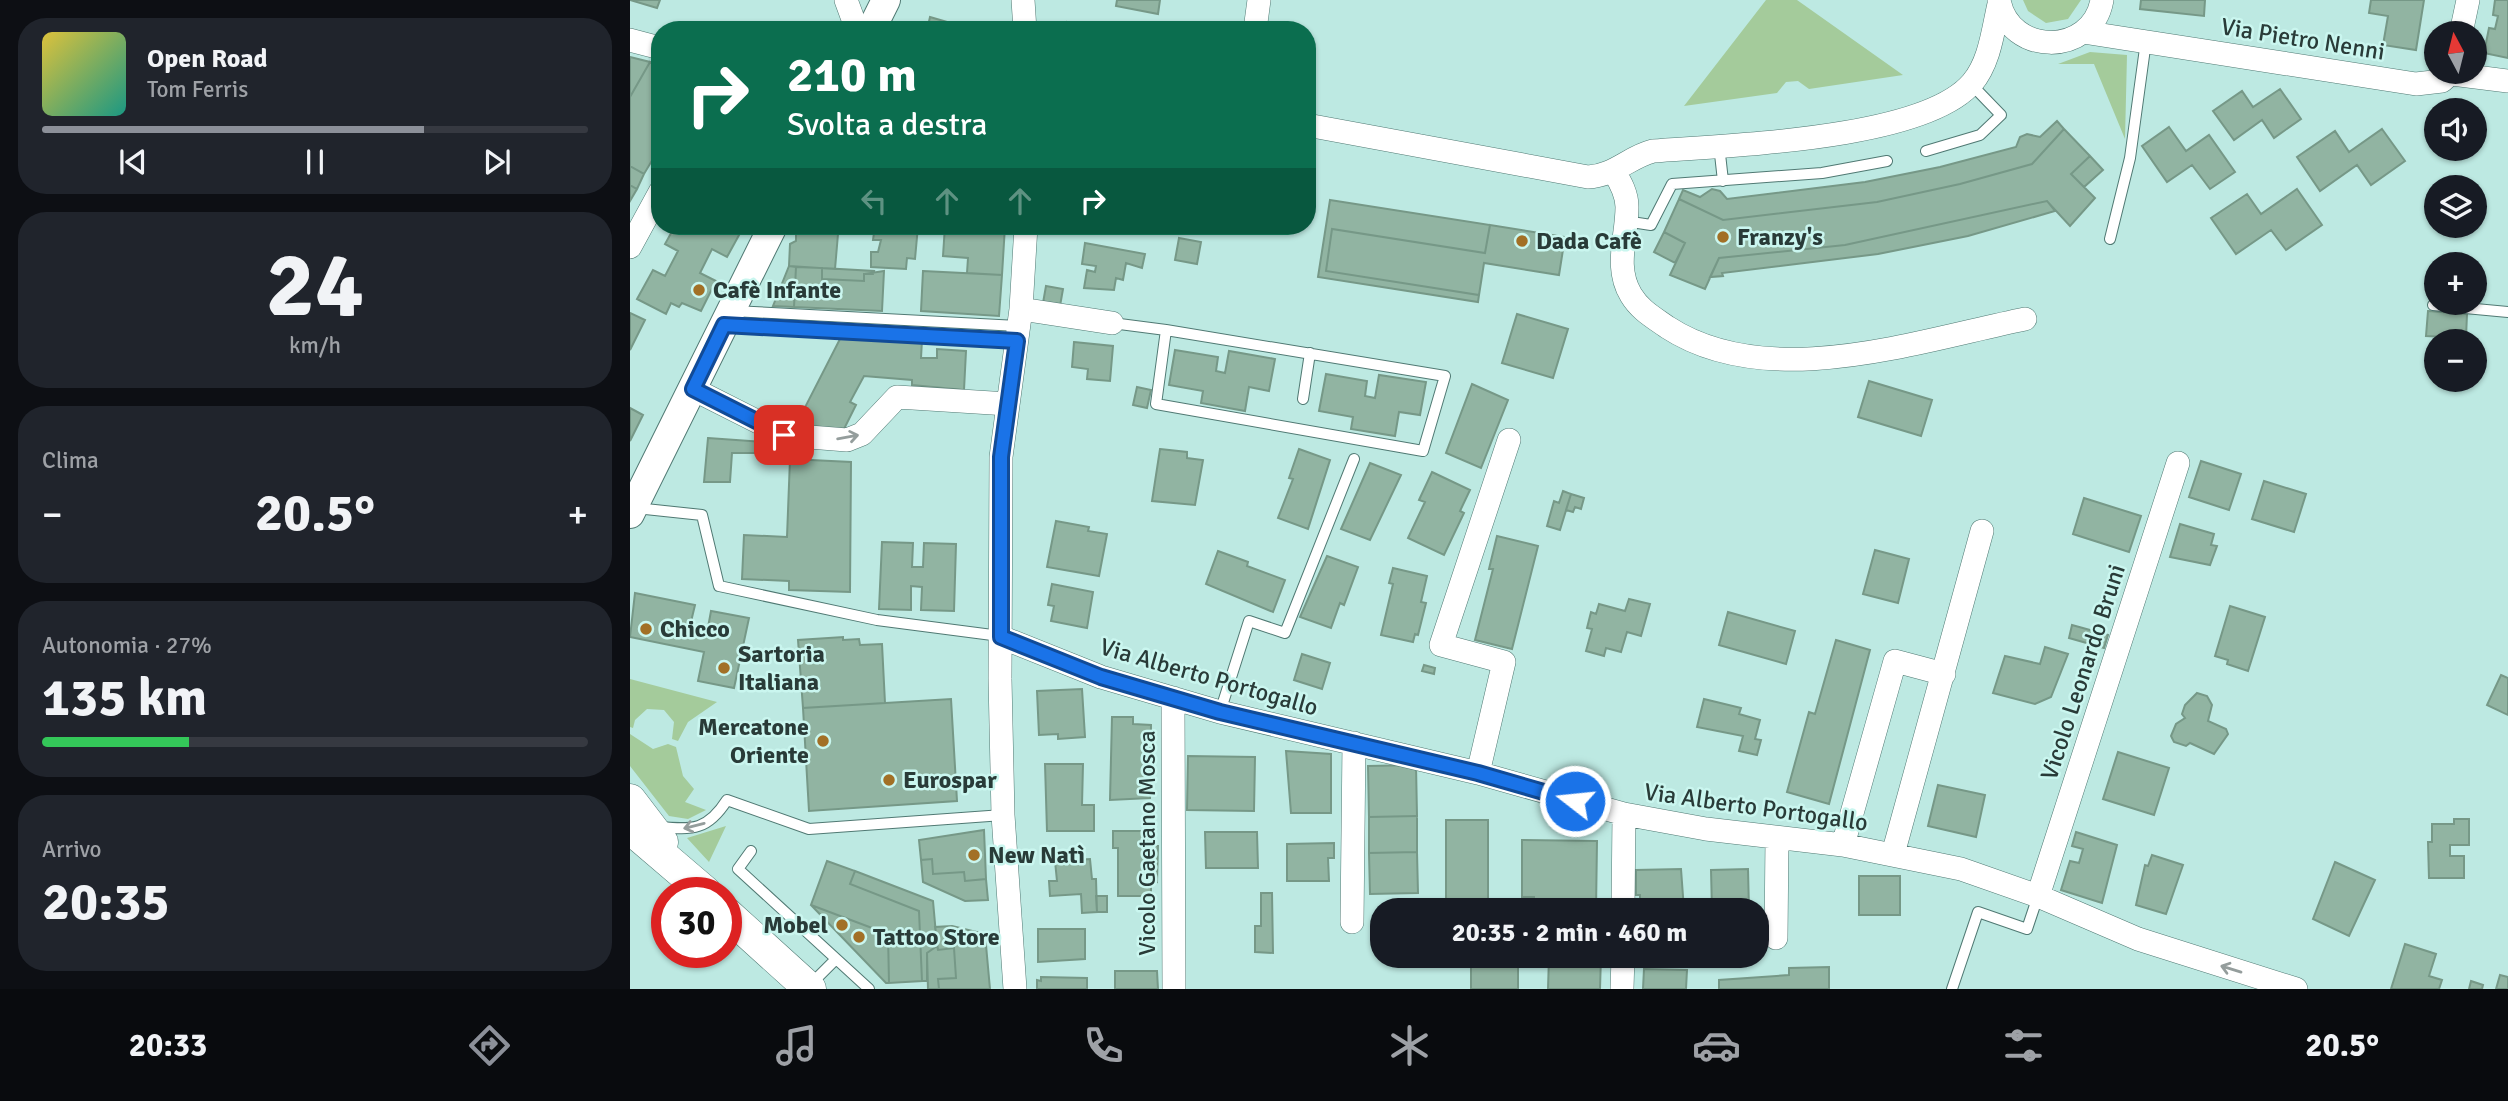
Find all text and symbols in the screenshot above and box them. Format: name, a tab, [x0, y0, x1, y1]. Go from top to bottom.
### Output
street label: Via Pietro Nenni	[2219, 11, 2387, 67]
north arrow	[2424, 21, 2487, 84]
map controls	[2424, 21, 2487, 392]
text: Open Road	[147, 43, 268, 75]
text: 210 m	[787, 45, 917, 105]
icon: right	[672, 49, 763, 140]
text: Tom Ferris	[147, 75, 248, 104]
button: sound	[2424, 98, 2487, 161]
text: Svolta a destra	[787, 105, 987, 144]
icon: previous	[114, 143, 152, 181]
icon: pause	[296, 143, 334, 181]
icon: next	[478, 143, 516, 181]
button: layers	[2424, 175, 2487, 238]
icon: left	[855, 182, 893, 220]
icon: ahead	[928, 182, 966, 220]
icon: ahead	[1001, 182, 1039, 220]
icon: right	[1074, 182, 1112, 220]
place label: Franzy's	[1737, 222, 1823, 252]
place label: Dada Cafè	[1536, 226, 1642, 256]
text: 24	[266, 229, 364, 342]
marker: Franzy's	[1715, 229, 1731, 245]
marker: Dada Cafè	[1514, 233, 1530, 249]
button: +	[2424, 252, 2487, 315]
place label: Cafè Infante	[713, 275, 841, 305]
marker: Cafè Infante	[691, 282, 707, 298]
button: −	[2424, 329, 2487, 392]
text: km/h	[289, 331, 341, 360]
pin	[754, 405, 814, 465]
icon: arrive	[765, 416, 803, 454]
one-way arrow	[836, 430, 858, 443]
text: Clima	[42, 446, 99, 475]
text: 20.5°	[255, 481, 375, 545]
text: −	[42, 491, 63, 538]
text: +	[567, 491, 588, 538]
street label: Vicolo Leonardo Bruni	[2034, 560, 2132, 784]
place label: Chicco	[660, 614, 730, 644]
marker: Chicco	[638, 621, 654, 637]
text: Autonomia · 27%	[42, 631, 212, 660]
street label: Via Alberto Portogallo	[1096, 632, 1322, 722]
place label: Sartoria Italiana	[738, 639, 825, 697]
marker: Sartoria Italiana	[716, 660, 732, 676]
text: 135 km	[42, 666, 207, 730]
place label: Mercatone Oriente	[698, 712, 809, 770]
street label: Vicolo Gaetano Mosca	[1132, 730, 1162, 956]
marker: Mercatone Oriente	[815, 733, 831, 749]
position arrow	[1538, 764, 1612, 838]
place label: Eurospar	[903, 765, 997, 795]
marker: Eurospar	[881, 772, 897, 788]
street label: Via Alberto Portogallo	[1642, 776, 1870, 838]
one-way arrow	[683, 820, 706, 833]
text: Arrivo	[42, 835, 102, 864]
place label: New Natì	[988, 840, 1085, 870]
marker: New Natì	[966, 847, 982, 863]
text: 20:35	[42, 870, 170, 934]
speed limit sign: 30	[651, 877, 742, 968]
place label: Mobel	[763, 910, 828, 940]
marker: Mobel	[834, 917, 850, 933]
text: 20:35 · 2 min · 460 m	[1452, 917, 1687, 949]
place label: Tattoo Store	[873, 922, 1000, 952]
marker: Tattoo Store	[851, 929, 867, 945]
one-way arrow	[2220, 961, 2242, 974]
icon: directions	[465, 1021, 514, 1070]
icon: music	[772, 1021, 821, 1070]
icon: phone	[1079, 1021, 1128, 1070]
icon: climate	[1385, 1021, 1434, 1070]
icon: car	[1692, 1021, 1741, 1070]
icon: filters	[1999, 1021, 2048, 1070]
text: 20:33	[129, 1026, 207, 1065]
text: 20.5°	[2305, 1026, 2379, 1065]

